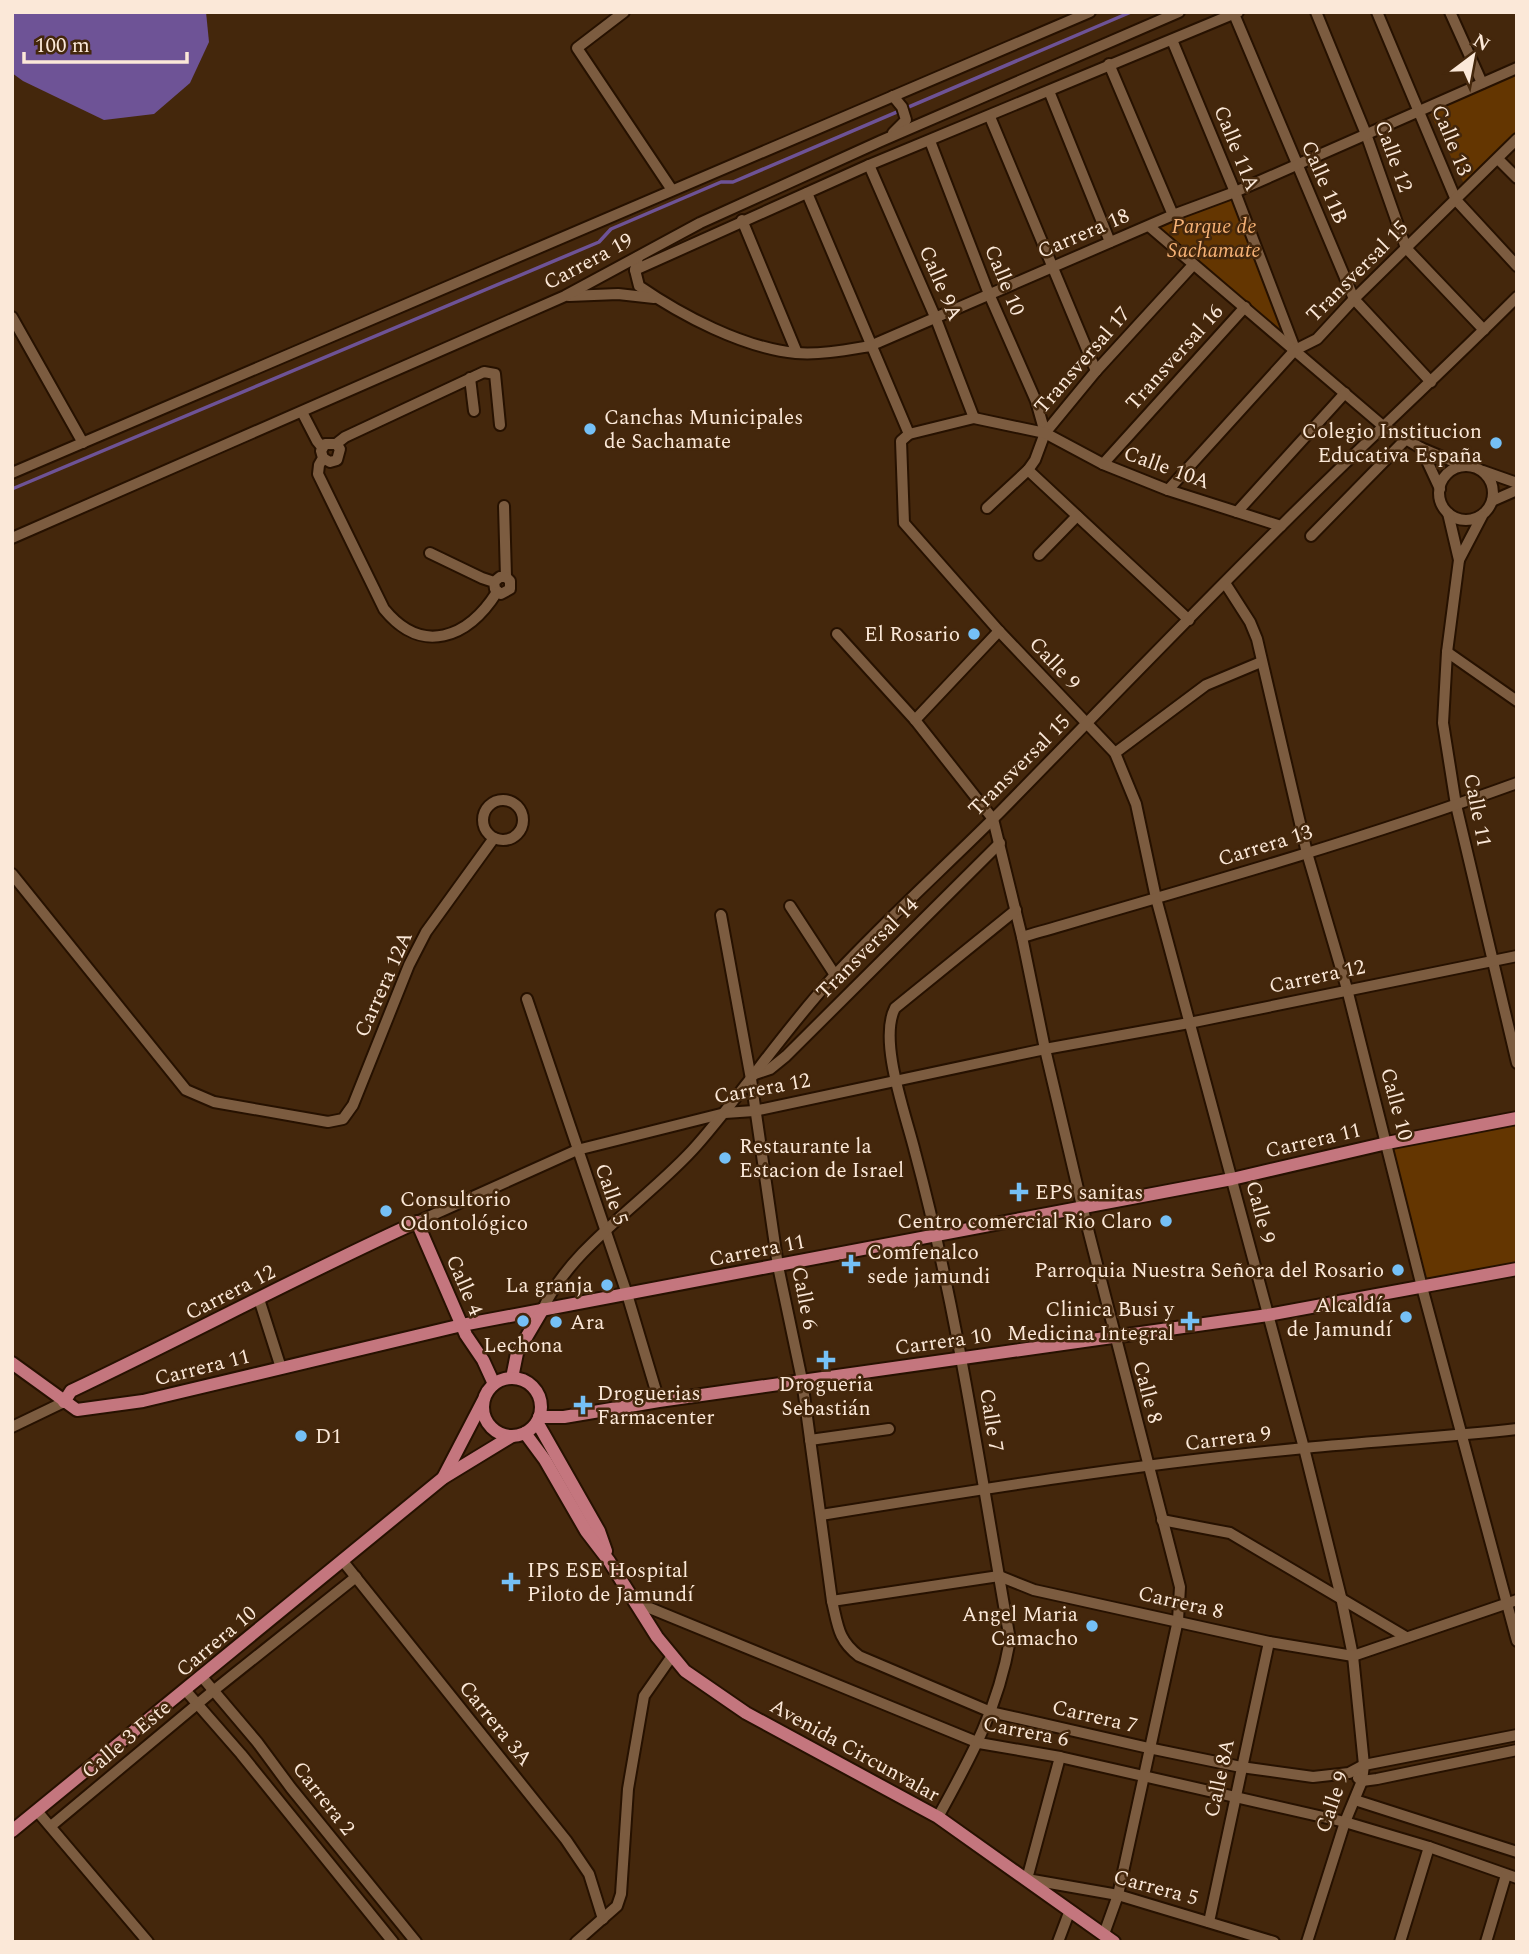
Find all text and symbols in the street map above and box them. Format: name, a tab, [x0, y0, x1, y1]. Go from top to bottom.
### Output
scale bar	[24, 21, 187, 65]
north arrow	[1438, 21, 1508, 91]
text: N	[1467, 26, 1495, 59]
text: 100 m	[35, 30, 90, 62]
street label: Calle 13	[1422, 100, 1480, 181]
street label: Calle 11A	[1204, 101, 1268, 196]
street label: Calle 12	[1365, 116, 1421, 197]
street label: Calle 11B	[1292, 136, 1356, 229]
street label: Carrera 18	[1032, 200, 1134, 268]
park label: Parque de Sachamate	[1167, 211, 1261, 267]
street label: Transversal 15	[1299, 213, 1416, 330]
street label: Carrera 19	[538, 225, 639, 299]
street label: Calle 10	[975, 240, 1033, 321]
street label: Calle 9A	[910, 241, 970, 326]
street label: Transversal 16	[1118, 297, 1231, 418]
street label: Transversal 17	[1027, 300, 1139, 422]
place label: Canchas Municipales de Sachamate	[604, 402, 803, 458]
place label: Colegio Institucion Educativa España	[1302, 416, 1483, 472]
marker: Canchas Municipales de Sachamate	[582, 421, 598, 437]
marker: Colegio Institucion Educativa España	[1488, 435, 1504, 451]
street label: Calle 10A	[1119, 438, 1215, 498]
place label: El Rosario	[864, 619, 960, 651]
marker: El Rosario	[966, 626, 982, 642]
street label: Calle 9	[1021, 629, 1088, 698]
street label: Transversal 15	[961, 707, 1078, 824]
street label: Calle 11	[1454, 771, 1500, 850]
street label: Carrera 13	[1214, 816, 1317, 875]
street label: Transversal 14	[809, 890, 927, 1007]
street label: Carrera 12A	[346, 926, 422, 1043]
street label: Carrera 12	[1266, 951, 1368, 1003]
street label: Calle 10	[1371, 1064, 1421, 1144]
street label: Carrera 12	[711, 1065, 813, 1113]
street label: Carrera 11	[1262, 1114, 1364, 1168]
place label: Restaurante la Estacion de Israel	[739, 1131, 904, 1187]
marker: Restaurante la Estacion de Israel	[717, 1150, 733, 1166]
street label: Calle 5	[586, 1159, 637, 1230]
place label: EPS sanitas	[1035, 1177, 1143, 1209]
street label: Calle 9	[1236, 1177, 1284, 1247]
marker: EPS sanitas	[1009, 1182, 1029, 1202]
place label: Consultorio Odontológico	[400, 1184, 528, 1240]
marker: Consultorio Odontológico	[378, 1203, 394, 1219]
place label: Centro comercial Rio Claro	[897, 1206, 1152, 1238]
marker: Centro comercial Rio Claro	[1158, 1213, 1174, 1229]
street label: Carrera 11	[706, 1226, 808, 1276]
place label: Comfenalco sede jamundi	[867, 1237, 991, 1293]
street label: Calle 4	[437, 1250, 491, 1321]
marker: Comfenalco sede jamundi	[841, 1254, 861, 1274]
place label: Parroquia Nuestra Señora del Rosario	[1034, 1255, 1384, 1287]
street label: Carrera 12	[180, 1257, 281, 1329]
marker: Parroquia Nuestra Señora del Rosario	[1390, 1262, 1406, 1278]
street label: Calle 6	[782, 1264, 826, 1332]
place label: La granja	[505, 1270, 594, 1302]
marker: La granja	[599, 1277, 615, 1293]
place label: Alcaldía de Jamundí	[1287, 1290, 1393, 1346]
place label: Clinica Busi y Medicina Integral	[1007, 1294, 1175, 1350]
place label: Ara	[570, 1307, 605, 1339]
marker: Alcaldía de Jamundí	[1398, 1309, 1414, 1325]
marker: Clinica Busi y Medicina Integral	[1180, 1311, 1200, 1331]
marker: Lechona	[515, 1313, 531, 1329]
marker: Ara	[548, 1314, 564, 1330]
street label: Carrera 10	[893, 1319, 994, 1365]
place label: Lechona	[483, 1330, 563, 1362]
street label: Carrera 11	[151, 1341, 253, 1395]
marker: Drogueria Sebastián	[818, 1352, 834, 1368]
street label: Calle 8	[1123, 1357, 1171, 1427]
place label: Drogueria Sebastián	[779, 1369, 874, 1425]
place label: Droguerias Farmacenter	[597, 1378, 715, 1434]
street label: Calle 7	[970, 1386, 1012, 1454]
marker: Droguerias Farmacenter	[575, 1397, 591, 1413]
street label: Carrera 9	[1183, 1418, 1273, 1460]
place label: D1	[315, 1421, 342, 1453]
marker: D1	[293, 1428, 309, 1444]
place label: IPS ESE Hospital Piloto de Jamundí	[527, 1555, 695, 1611]
marker: IPS ESE Hospital Piloto de Jamundí	[501, 1572, 521, 1592]
street label: Carrera 8	[1135, 1578, 1227, 1628]
street label: Carrera 10	[169, 1598, 264, 1685]
place label: Angel Maria Camacho	[962, 1599, 1079, 1655]
marker: Angel Maria Camacho	[1084, 1618, 1100, 1634]
street label: Carrera 3A	[450, 1674, 540, 1774]
street label: Avenida Circunvalar	[764, 1691, 945, 1811]
street label: Calle 3 Este	[75, 1692, 179, 1787]
street label: Carrera 7	[1049, 1692, 1141, 1742]
street label: Carrera 6	[980, 1708, 1072, 1756]
street label: Calle 8A	[1196, 1736, 1244, 1820]
street label: Carrera 2	[284, 1755, 363, 1843]
street label: Calle 9	[1307, 1767, 1358, 1838]
street label: Carrera 5	[1110, 1861, 1202, 1915]

